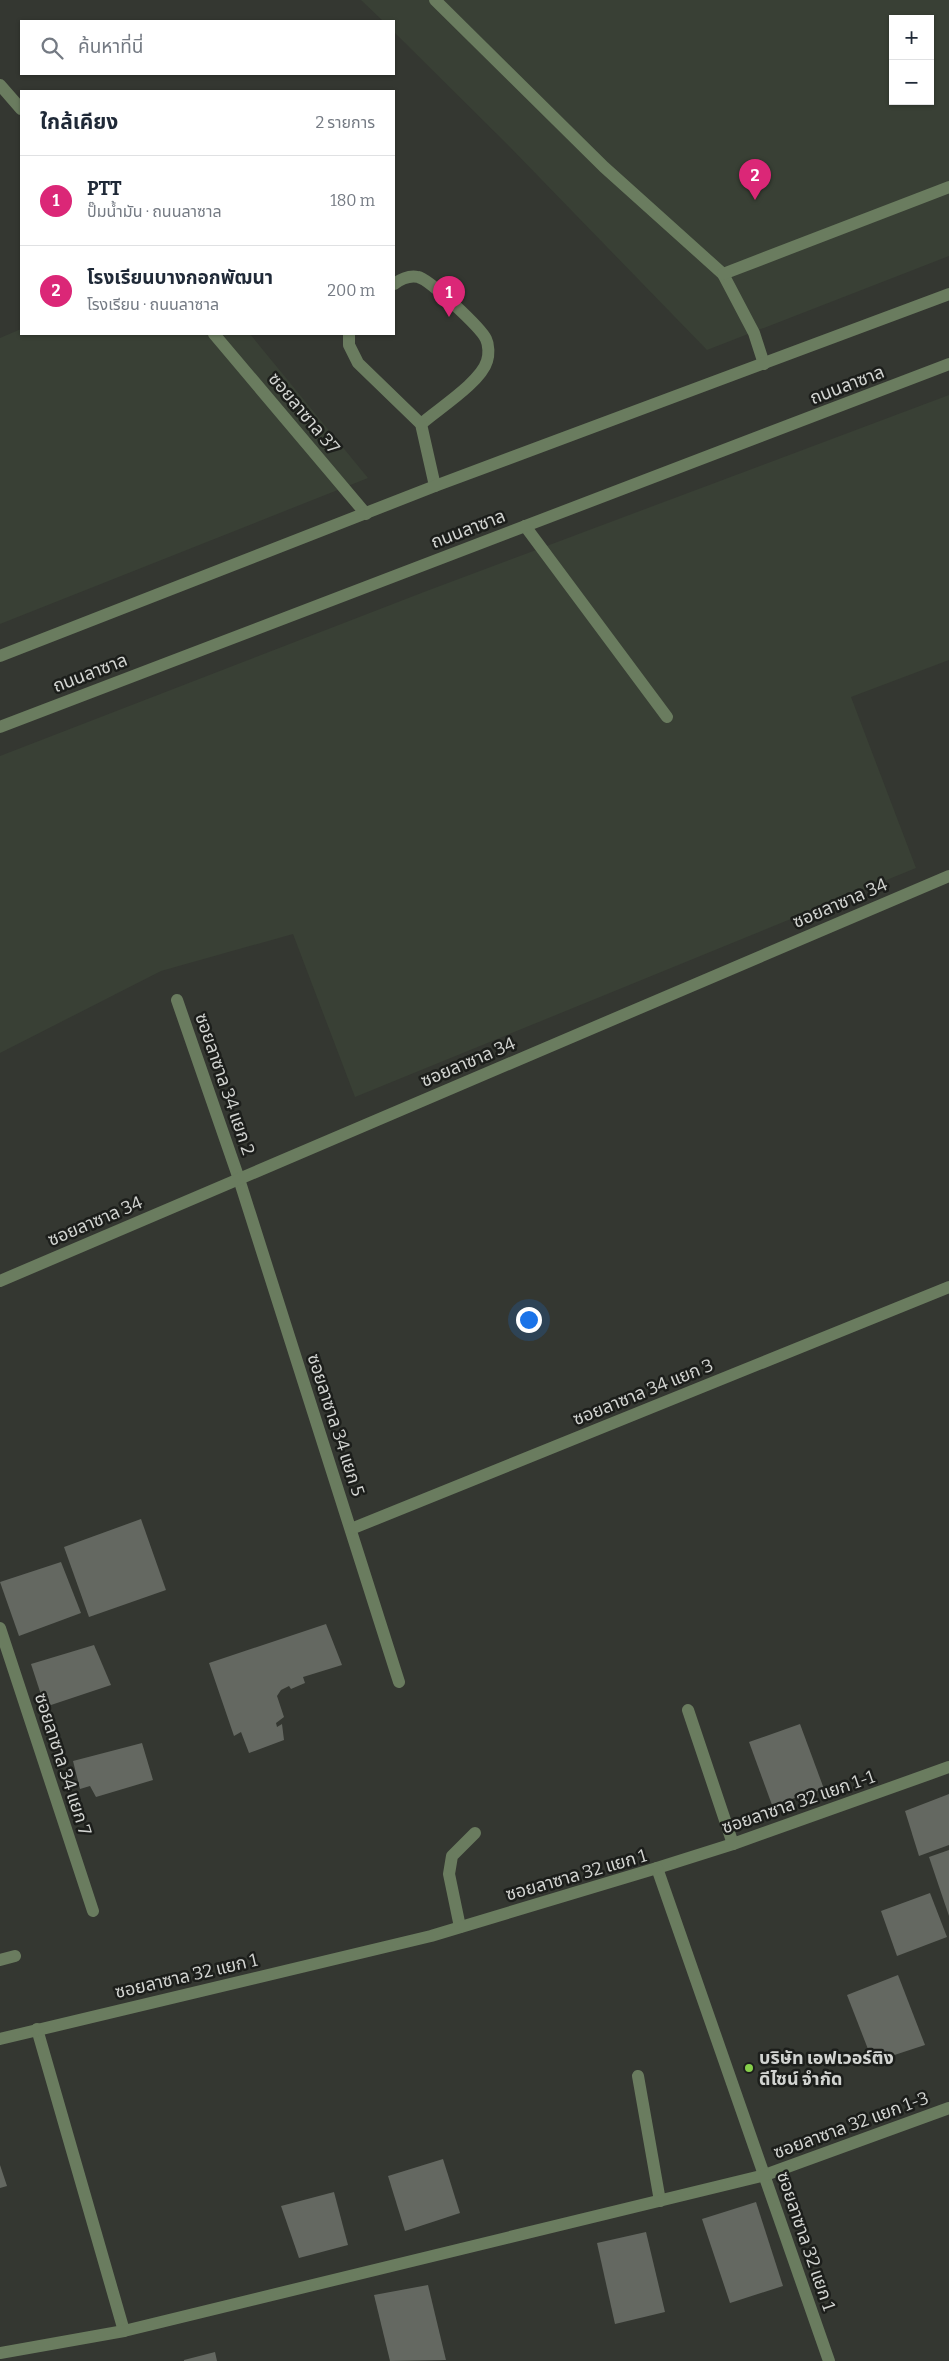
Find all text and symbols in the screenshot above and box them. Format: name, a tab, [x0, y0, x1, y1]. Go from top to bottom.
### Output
map controls	[889, 15, 934, 105]
button: +	[889, 15, 934, 60]
search box	[20, 20, 395, 75]
icon: search	[38, 34, 66, 62]
text: ค้นหาที่นี่	[78, 35, 143, 58]
button: −	[889, 60, 934, 105]
text: ใกล้เคียง	[40, 109, 118, 135]
text: 2 รายการ	[315, 113, 375, 132]
pin: 2	[739, 159, 771, 200]
text: PTT	[87, 177, 122, 200]
text: 1	[53, 191, 59, 210]
text: 180 m	[330, 191, 375, 210]
text: ปั๊มน้ำมัน · ถนนลาซาล	[87, 202, 222, 221]
text: โรงเรียนบางกอกพัฒนา	[87, 266, 273, 289]
pin: 1	[433, 276, 465, 317]
text: 2	[51, 281, 61, 300]
text: 200 m	[327, 281, 375, 300]
text: โรงเรียน · ถนนลาซาล	[87, 295, 219, 314]
street label: ถนนลาซาล	[807, 361, 887, 409]
street label: ซอยลาซาล 37	[264, 368, 344, 458]
street label: ถนนลาซาล	[428, 505, 508, 553]
street label: ถนนลาซาล	[50, 649, 130, 697]
street label: ซอยลาซาล 34	[789, 873, 891, 933]
street label: ซอยลาซาล 34 แยก 2	[190, 1010, 260, 1158]
street label: ซอยลาซาล 34	[417, 1032, 519, 1092]
street label: ซอยลาซาล 34	[44, 1191, 146, 1251]
your location	[516, 1307, 542, 1333]
street label: ซอยลาซาล 34 แยก 5	[303, 1351, 369, 1499]
street label: ซอยลาซาล 34 แยก 3	[570, 1354, 716, 1430]
street label: ซอยลาซาล 34 แยก 7	[30, 1690, 96, 1838]
street label: ซอยลาซาล 32 แยก 1-1	[719, 1765, 878, 1838]
street label: ซอยลาซาล 32 แยก 1	[503, 1844, 650, 1906]
street label: ซอยลาซาล 32 แยก 1	[113, 1949, 260, 2003]
place label: บริษัท เอฟเวอร์ติง ดีไซน์ จำกัด	[759, 2047, 894, 2090]
marker: บริษัท เอฟเวอร์ติง ดีไซน์ จำกัด	[743, 2062, 755, 2074]
street label: ซอยลาซาล 32 แยก 1-3	[770, 2087, 932, 2163]
street label: ซอยลาซาล 32 แยก 1	[772, 2169, 840, 2314]

